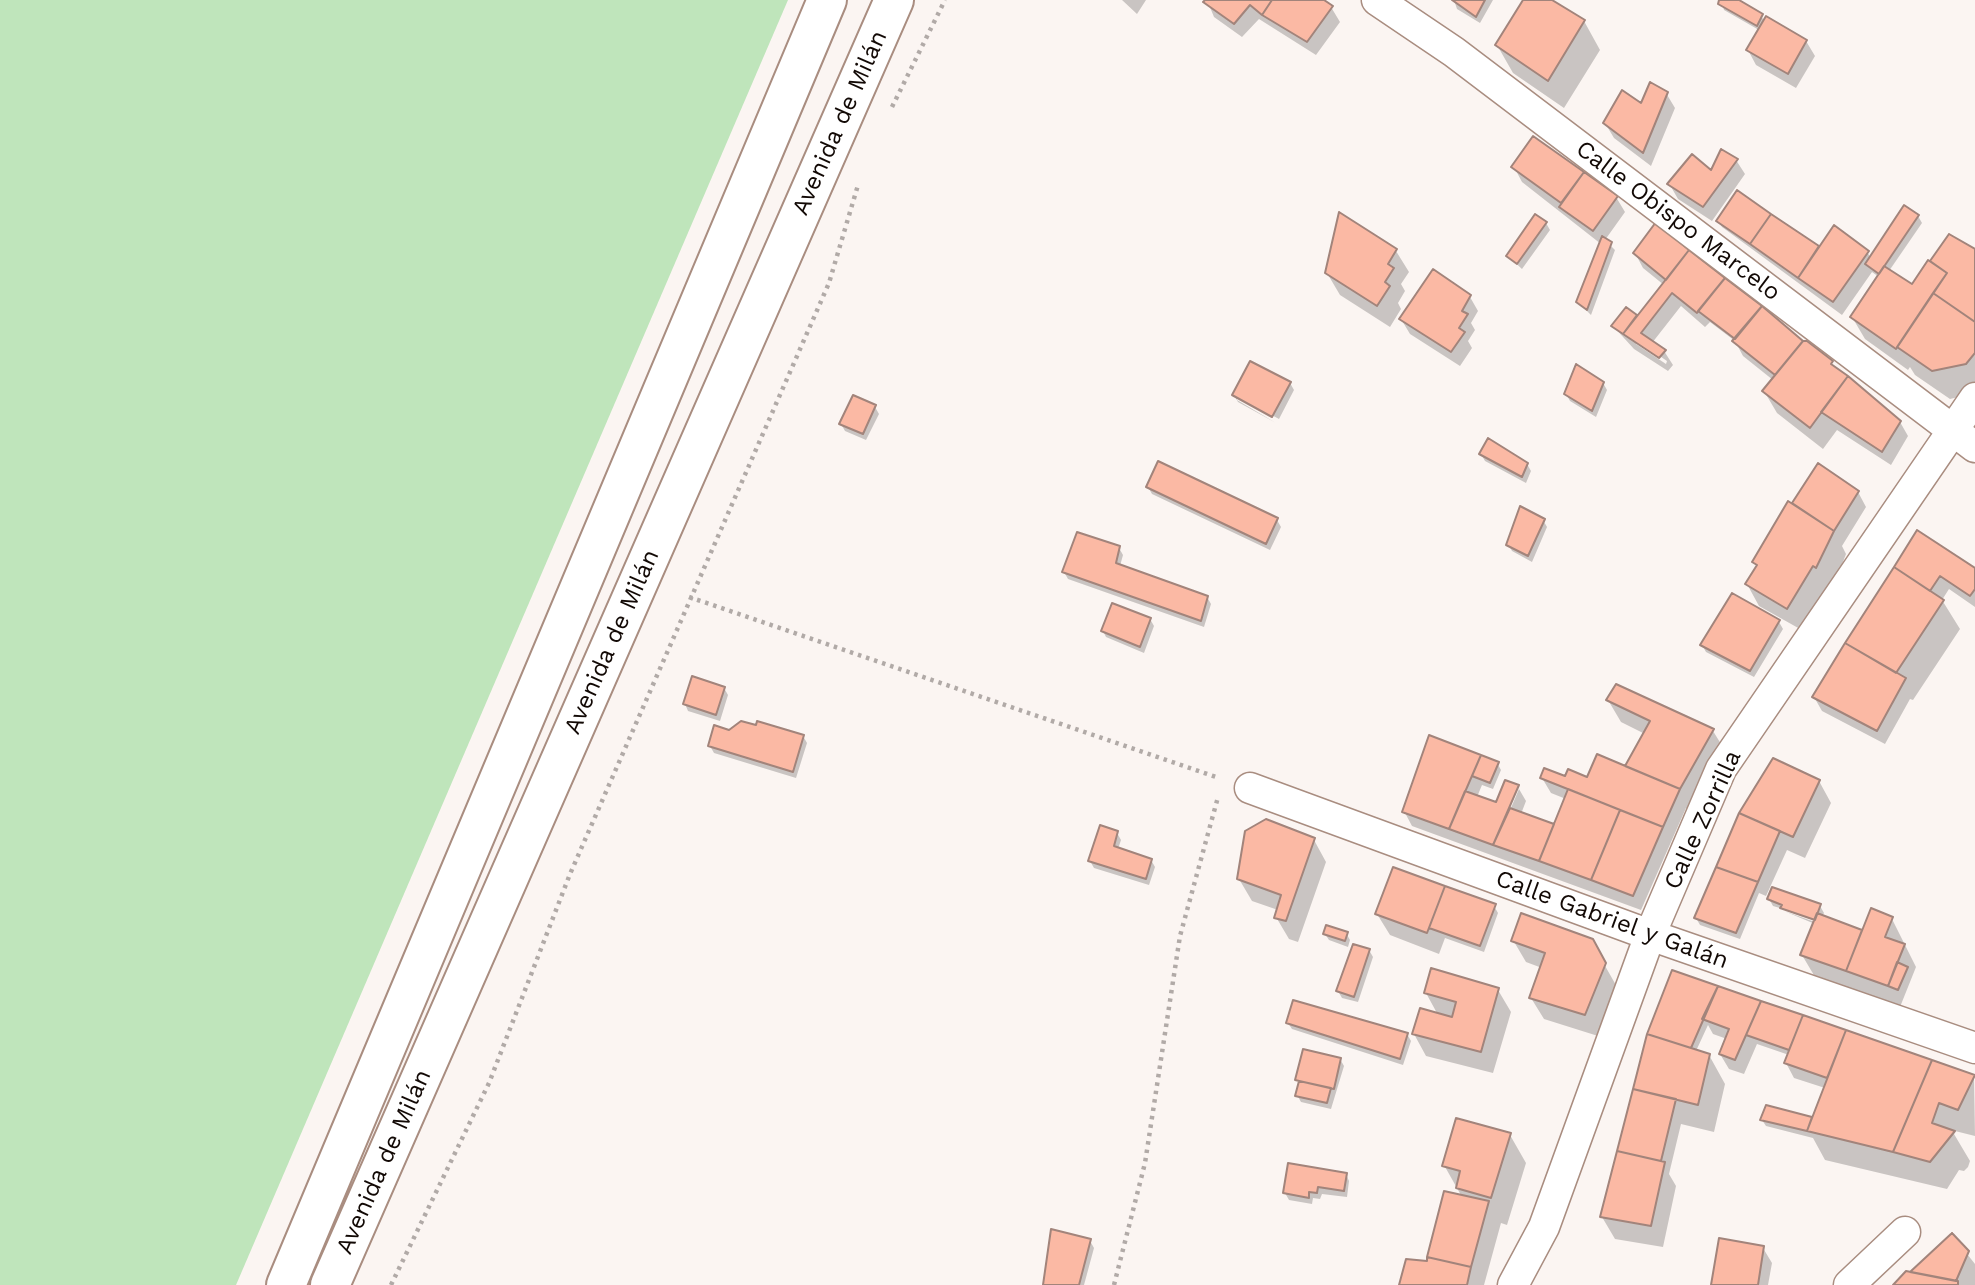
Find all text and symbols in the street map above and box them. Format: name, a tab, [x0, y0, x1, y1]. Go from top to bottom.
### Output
street label: Avenida de Milán	[786, 26, 894, 220]
street label: Calle Obispo Marcelo	[1570, 135, 1786, 307]
street label: Avenida de Milán	[558, 545, 666, 739]
street label: Calle Zorrilla	[1658, 746, 1748, 894]
street label: Calle Gabriel y Galán	[1492, 864, 1732, 976]
street label: Avenida de Milán	[330, 1065, 438, 1259]

